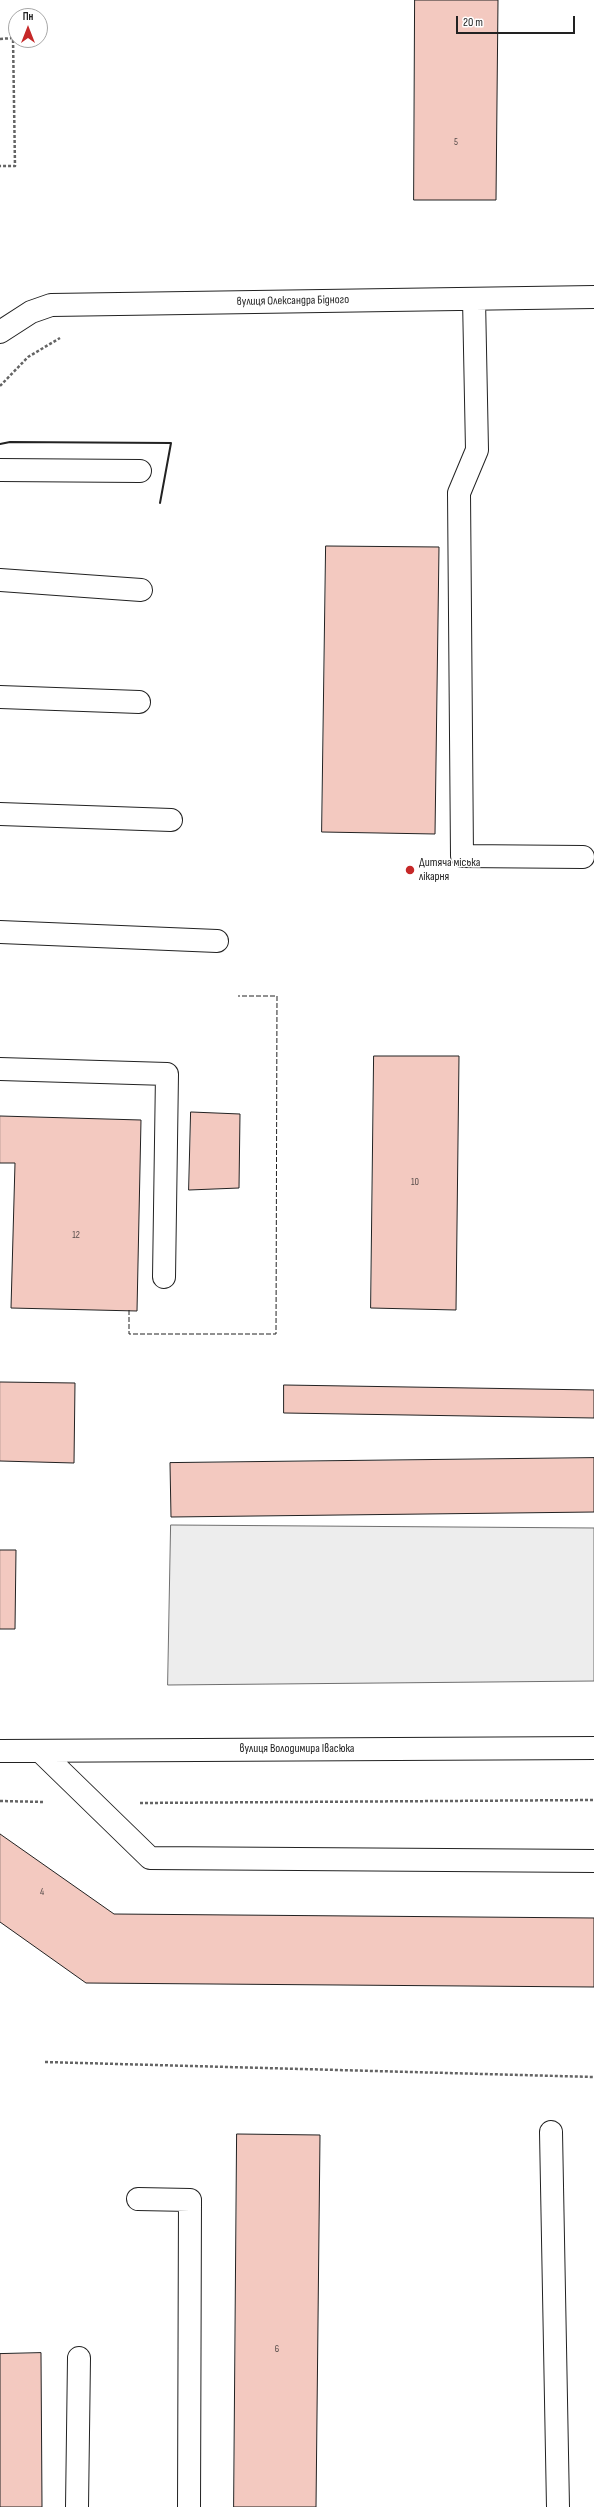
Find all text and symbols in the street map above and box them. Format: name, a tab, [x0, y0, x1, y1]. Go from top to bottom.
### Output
north arrow	[8, 8, 48, 48]
scale bar	[458, 8, 577, 34]
text: Пн	[23, 10, 33, 23]
text: 20 m	[463, 15, 483, 30]
house number: 5	[454, 136, 458, 148]
street label: вулиця Олександра Бідного	[237, 293, 349, 309]
place label: Дитяча міська лікарня	[419, 856, 480, 884]
marker: Дитяча міська лікарня	[404, 864, 416, 876]
house number: 10	[411, 1176, 419, 1188]
house number: 12	[72, 1229, 80, 1241]
street label: вулиця Володимира Івасюка	[240, 1742, 354, 1756]
house number: 4	[40, 1886, 44, 1898]
house number: 6	[275, 2343, 279, 2355]

